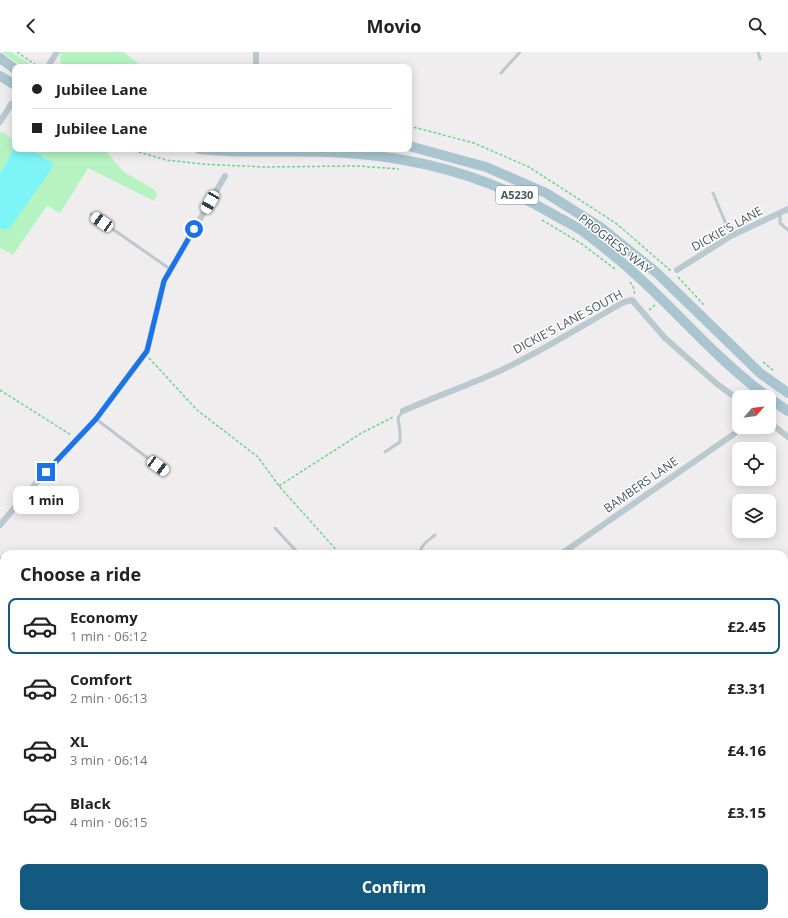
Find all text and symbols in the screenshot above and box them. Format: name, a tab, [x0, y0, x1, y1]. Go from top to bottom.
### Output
text: Movio	[367, 14, 422, 38]
icon: back	[20, 15, 42, 37]
icon: search	[746, 15, 768, 37]
text: Jubilee Lane	[56, 79, 147, 99]
text: Jubilee Lane	[56, 118, 147, 138]
road number: A5230	[496, 186, 538, 204]
car	[199, 189, 221, 215]
street label: DICKIE'S LANE	[688, 202, 765, 255]
car	[89, 210, 115, 234]
street label: PROGRESS WAY	[575, 210, 656, 278]
route start	[185, 220, 203, 238]
street label: DICKIE'S LANE SOUTH	[510, 285, 626, 358]
north arrow	[732, 390, 776, 434]
map controls	[732, 390, 776, 538]
button: locate	[732, 442, 776, 486]
street label: BAMBERS LANE	[600, 453, 681, 517]
car	[145, 454, 171, 478]
route end	[37, 463, 55, 481]
callout: 1 min	[13, 486, 79, 514]
text: 1 min	[28, 491, 64, 509]
button: layers	[732, 494, 776, 538]
text: Choose a ride	[20, 562, 141, 586]
text: Economy	[70, 607, 138, 627]
icon: car	[22, 608, 58, 644]
text: £2.45	[727, 616, 766, 636]
text: 1 min · 06:12	[70, 627, 147, 645]
text: Comfort	[70, 669, 132, 689]
icon: car	[22, 670, 58, 706]
text: £3.31	[727, 678, 766, 698]
text: 2 min · 06:13	[70, 689, 147, 707]
text: XL	[70, 731, 88, 751]
icon: car	[22, 732, 58, 768]
text: £4.16	[727, 740, 766, 760]
text: 3 min · 06:14	[70, 751, 147, 769]
text: Black	[70, 793, 111, 813]
icon: car	[22, 794, 58, 830]
text: £3.15	[727, 802, 766, 822]
text: 4 min · 06:15	[70, 813, 147, 831]
button: Confirm	[20, 864, 768, 910]

